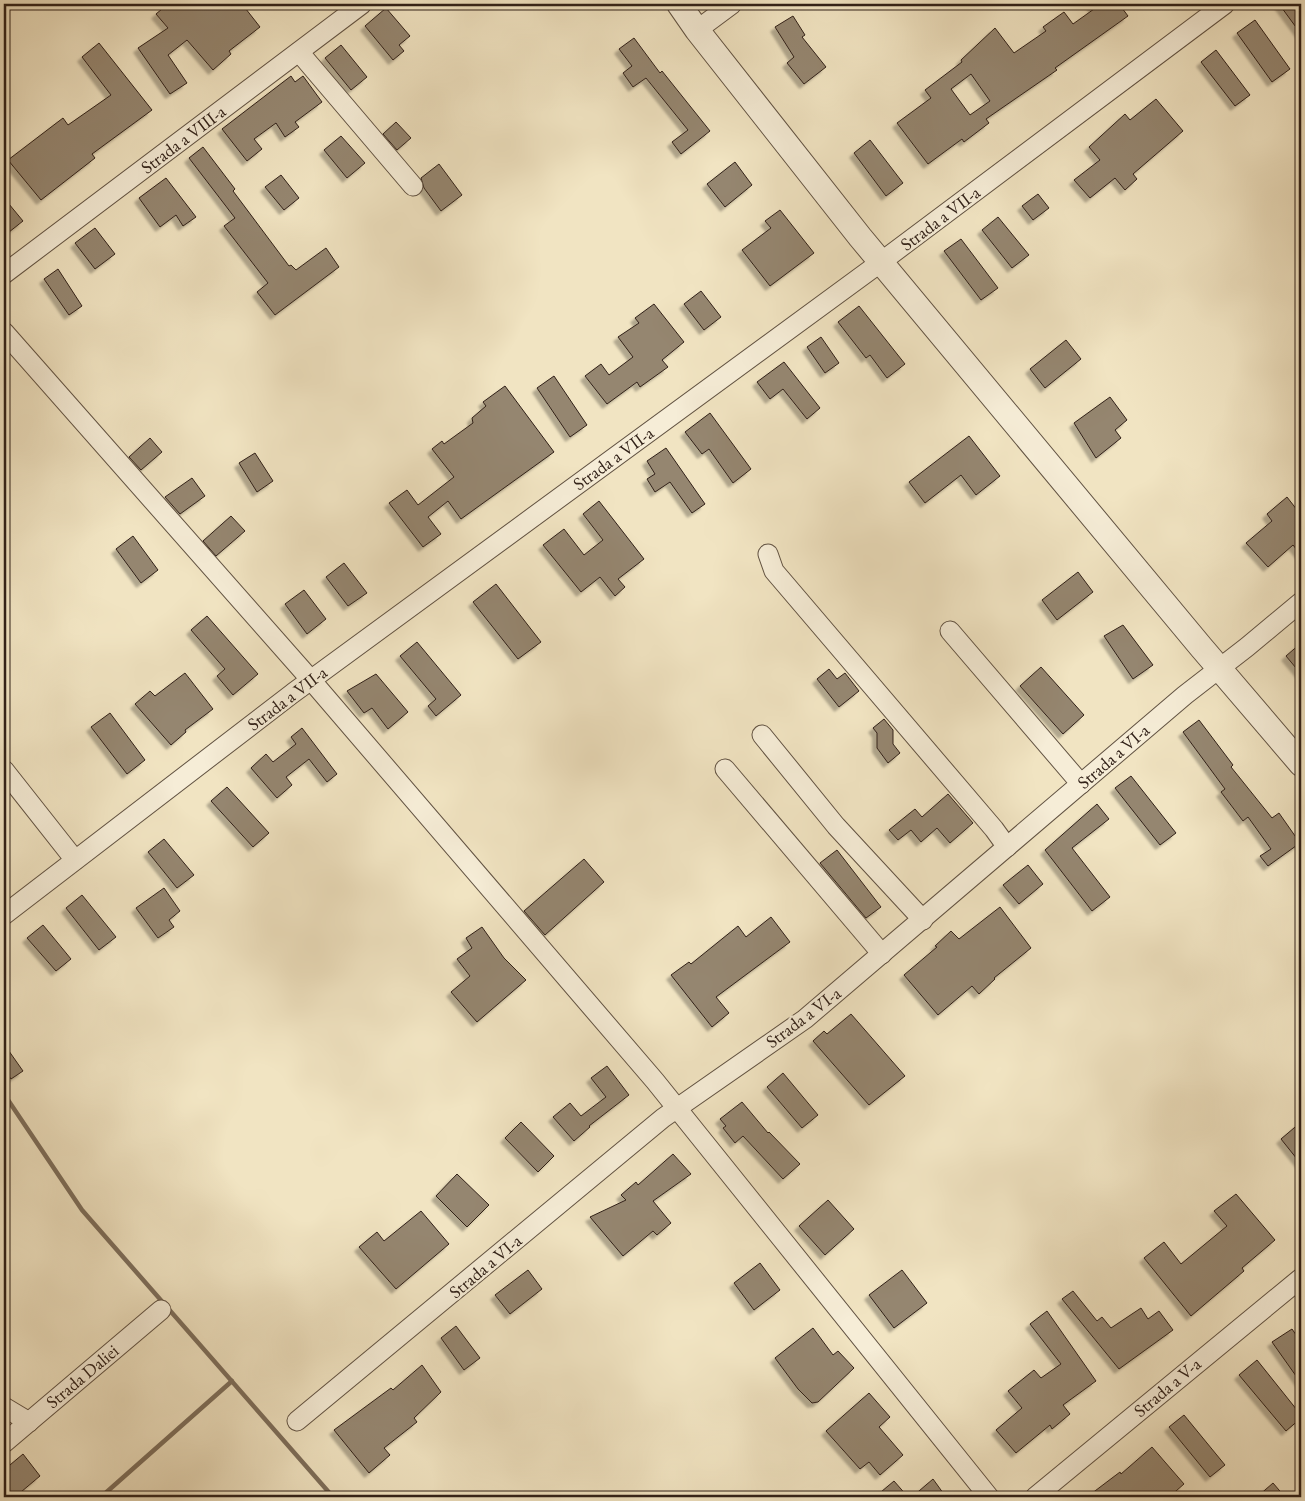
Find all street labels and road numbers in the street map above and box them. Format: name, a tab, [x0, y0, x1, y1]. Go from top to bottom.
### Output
street label: Strada a VIII-a	[136, 99, 231, 178]
street label: Strada a VII-a	[895, 180, 985, 256]
street label: Strada a VII-a	[568, 420, 659, 495]
street label: Strada a VII-a	[242, 660, 332, 736]
street label: Strada a VI-a	[1072, 718, 1154, 794]
street label: Strada a VI-a	[761, 981, 846, 1053]
street label: Strada a VI-a	[444, 1228, 527, 1303]
street label: Strada Daliei	[41, 1339, 124, 1413]
street label: Strada a V-a	[1129, 1352, 1206, 1422]

